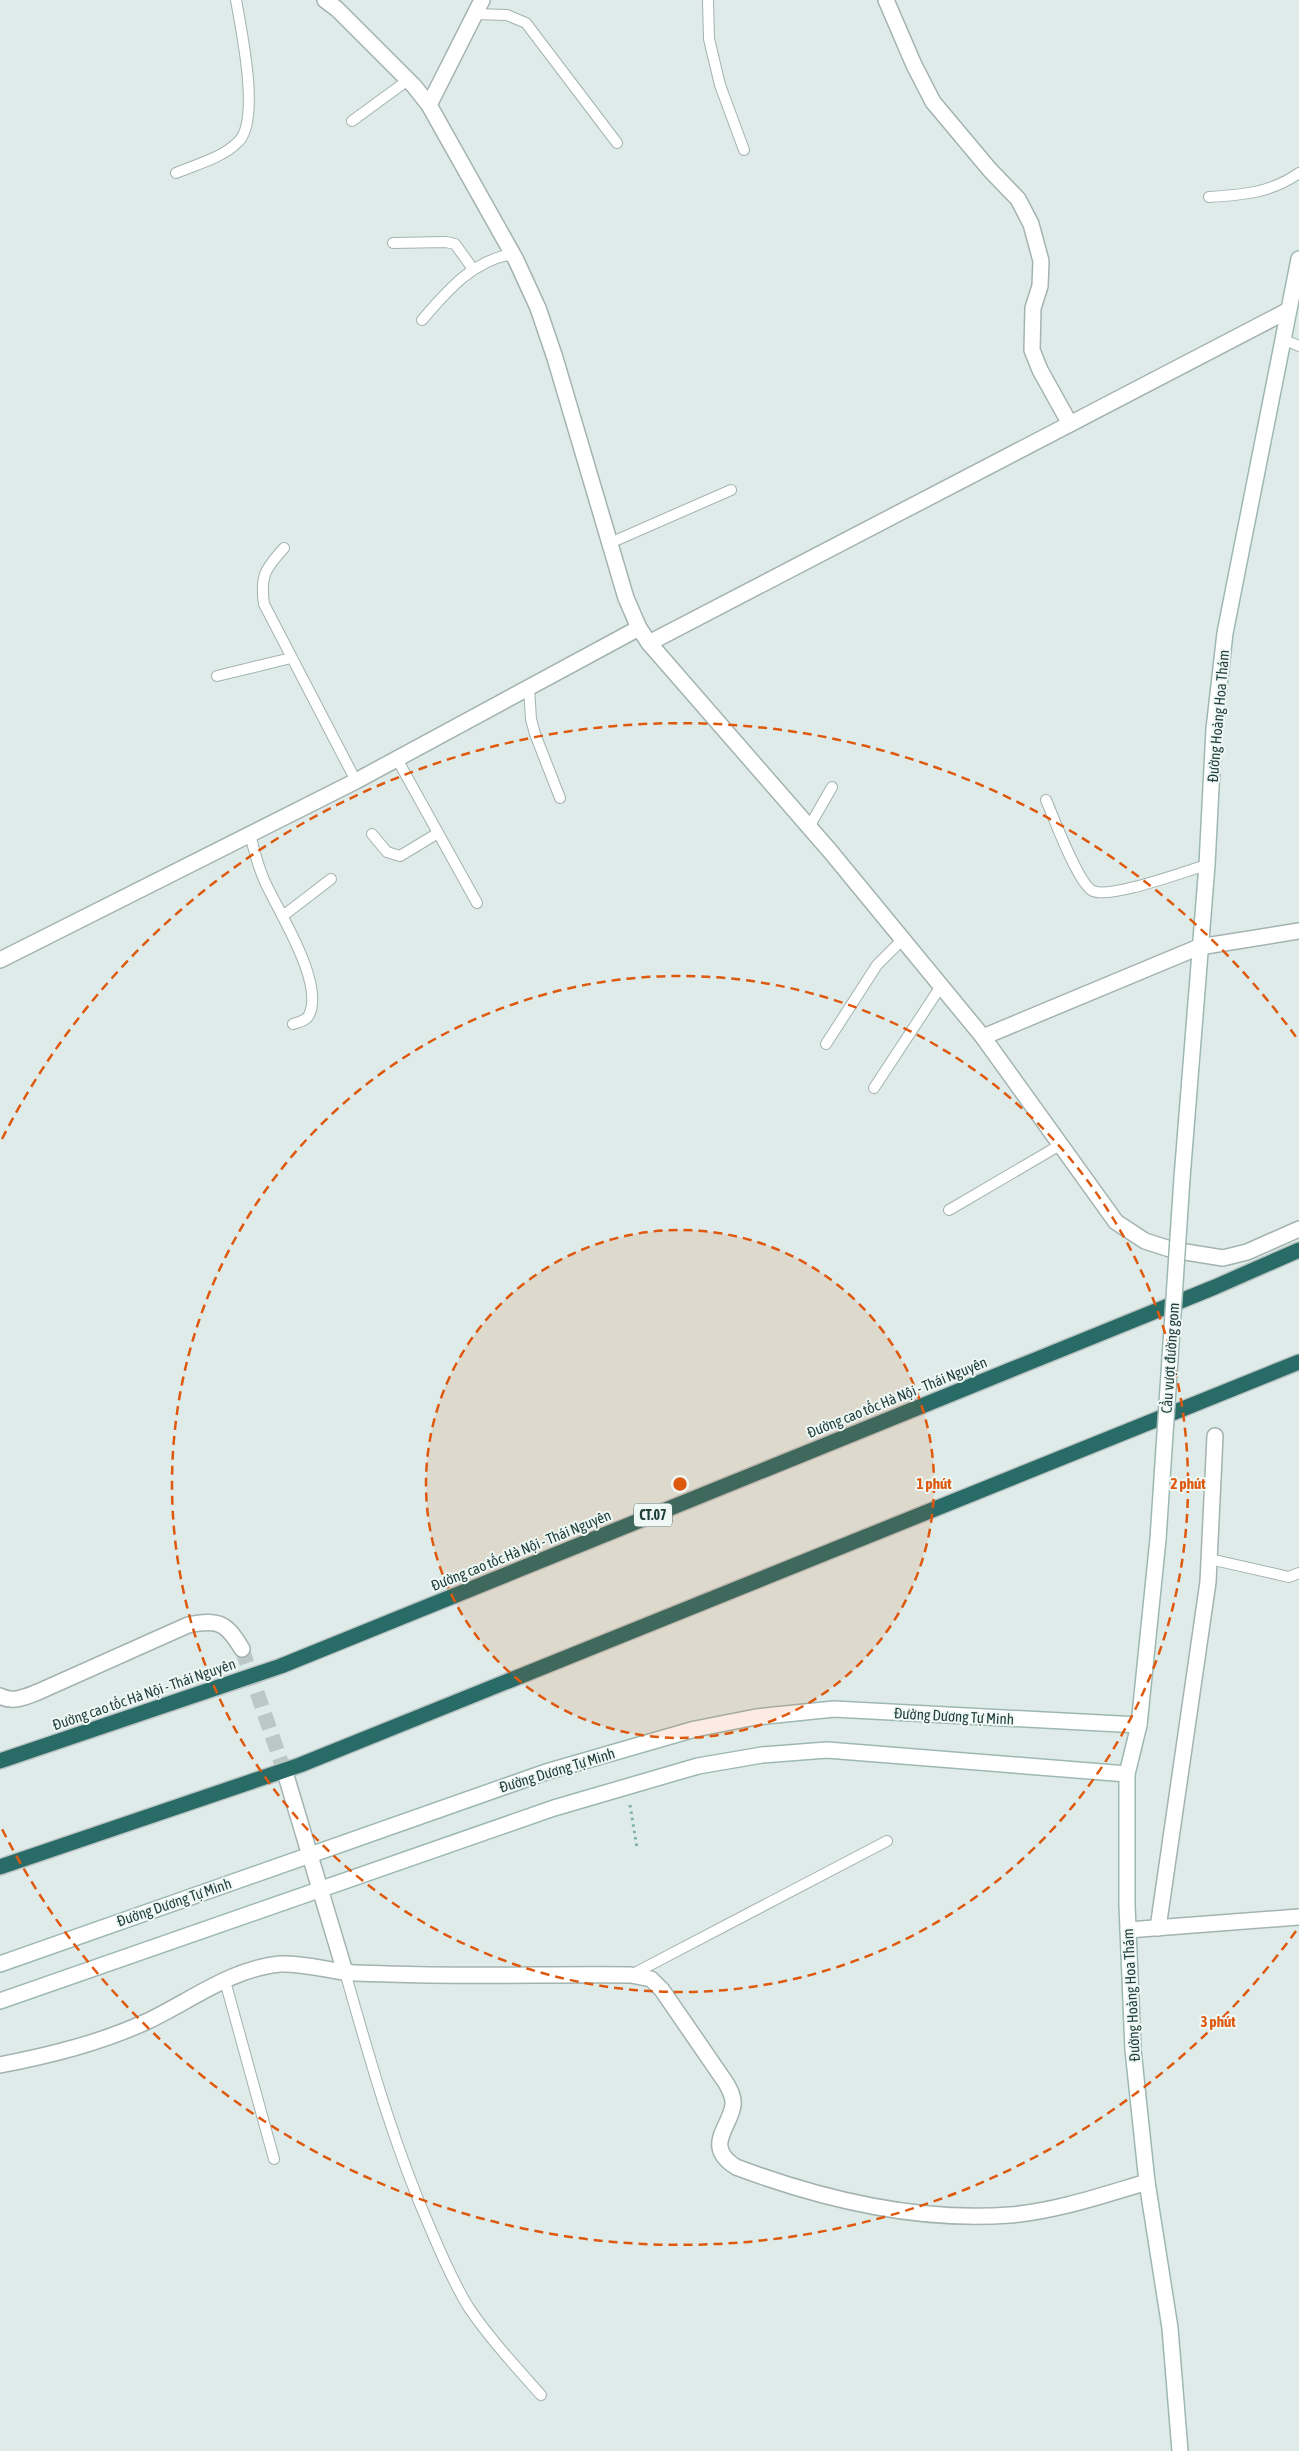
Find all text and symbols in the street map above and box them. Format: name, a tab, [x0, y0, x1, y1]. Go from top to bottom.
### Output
street label: Đường Hoàng Hoa Thám	[1204, 649, 1232, 783]
street label: Cầu vượt đường gom	[1158, 1302, 1182, 1414]
street label: Đường cao tốc Hà Nội - Thái Nguyên	[805, 1353, 989, 1441]
centre of rings	[671, 1475, 689, 1493]
text: 1 phút	[916, 1475, 952, 1492]
text: 2 phút	[1170, 1475, 1206, 1492]
road number: CT.07	[634, 1504, 672, 1526]
street label: Đường cao tốc Hà Nội - Thái Nguyên	[429, 1506, 613, 1594]
street label: Đường cao tốc Hà Nội - Thái Nguyên	[50, 1655, 238, 1733]
street label: Đường Dương Tự Minh	[894, 1704, 1014, 1728]
street label: Đường Dương Tự Minh	[497, 1744, 617, 1796]
street label: Đường Dương Tự Minh	[114, 1874, 234, 1930]
street label: Đường Hoàng Hoa Thám	[1119, 1928, 1143, 2062]
text: 3 phút	[1200, 2013, 1236, 2030]

